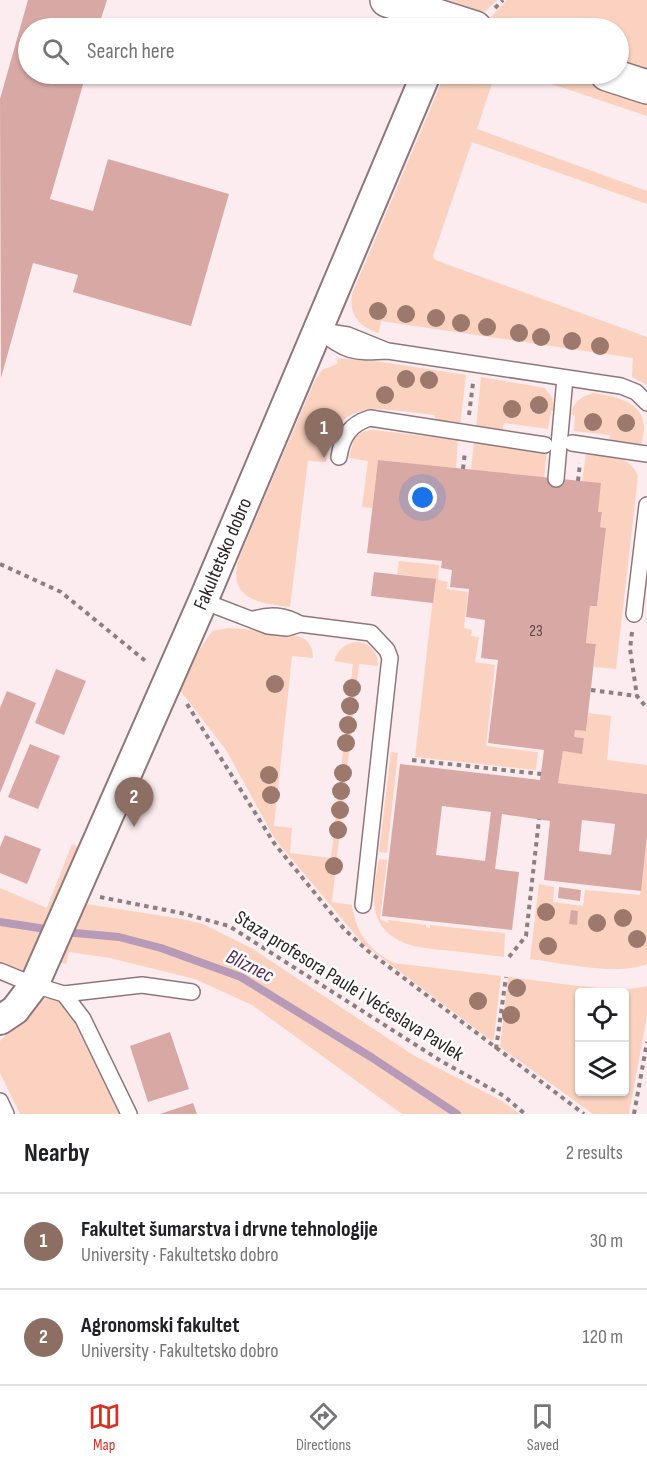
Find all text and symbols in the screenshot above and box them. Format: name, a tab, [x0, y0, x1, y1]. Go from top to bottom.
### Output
search box	[18, 18, 629, 84]
icon: search	[39, 35, 72, 68]
text: Search here	[87, 38, 174, 65]
pin: 1	[304, 408, 344, 458]
your location	[408, 483, 437, 512]
street label: Fakultetsko dobro	[189, 494, 257, 614]
house number: 23	[529, 622, 543, 641]
pin: 2	[114, 778, 154, 827]
street label: Staza profesora Paule i Većeslava Pavlek	[230, 905, 468, 1067]
water label: Bliznec	[222, 944, 279, 988]
map controls	[575, 988, 629, 1096]
button: locate	[575, 988, 629, 1042]
button: layers	[575, 1042, 629, 1096]
text: Nearby	[24, 1138, 90, 1169]
text: 2 results	[566, 1141, 623, 1165]
text: Fakultet šumarstva i drvne tehnologije	[81, 1216, 378, 1243]
text: 1	[40, 1229, 47, 1253]
text: 30 m	[590, 1229, 623, 1253]
text: University · Fakultetsko dobro	[81, 1243, 279, 1267]
text: Agronomski fakultet	[81, 1312, 239, 1339]
text: 2	[39, 1325, 48, 1349]
text: 120 m	[583, 1325, 623, 1349]
text: University · Fakultetsko dobro	[81, 1339, 279, 1363]
tab: Map	[88, 1400, 121, 1455]
tab: Directions	[296, 1400, 351, 1455]
tab: Saved	[526, 1400, 559, 1455]

